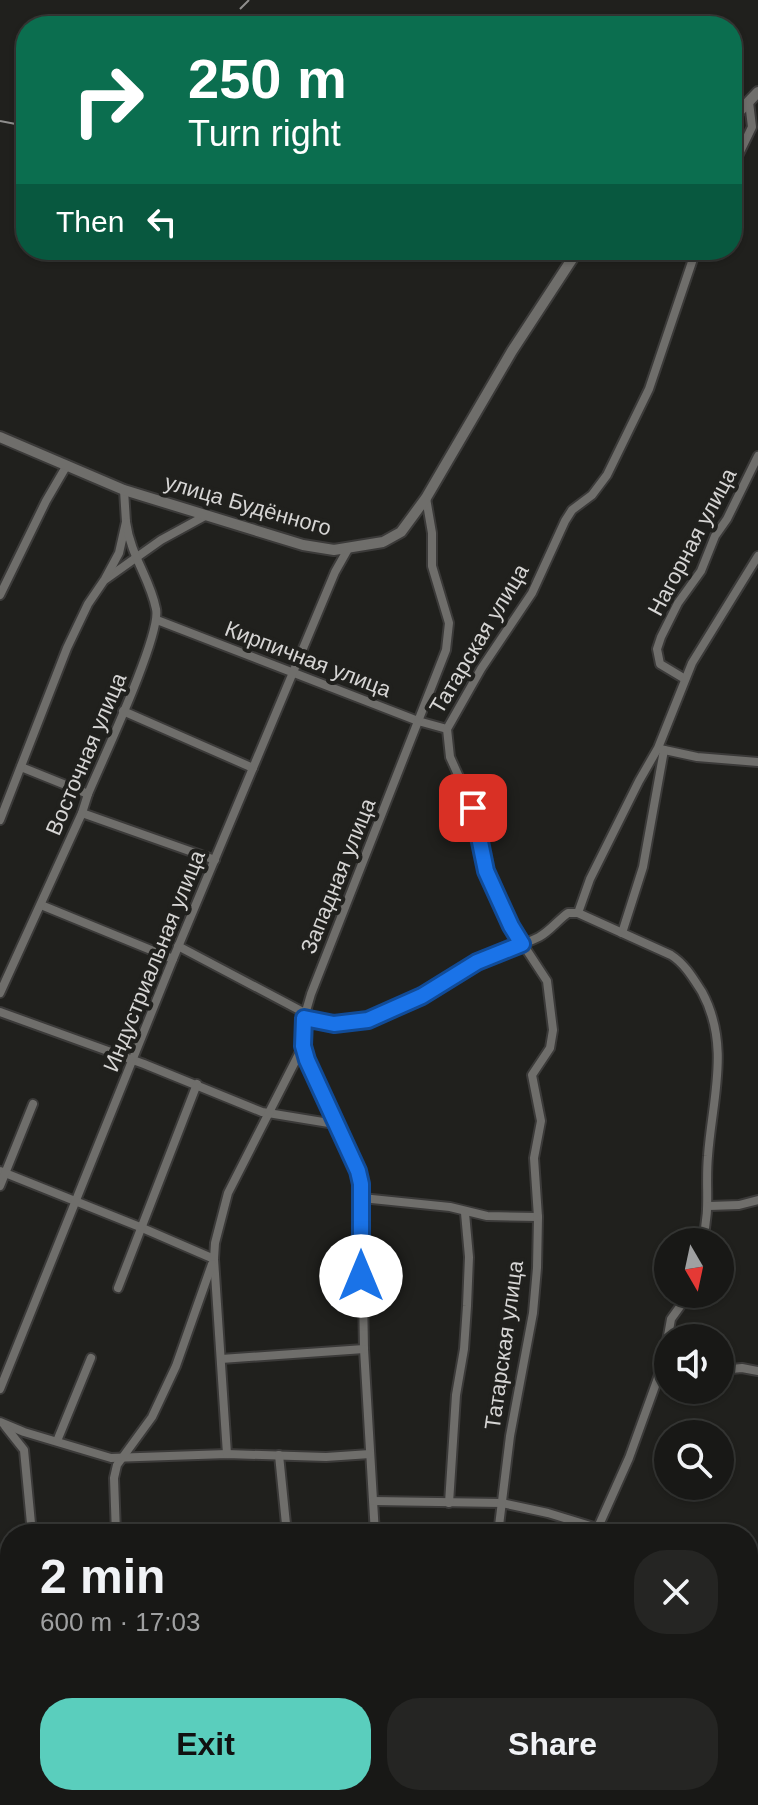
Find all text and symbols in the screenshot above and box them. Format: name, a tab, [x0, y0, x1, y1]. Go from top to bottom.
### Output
text: 250 m	[188, 47, 347, 110]
icon: right	[56, 48, 160, 152]
text: Turn right	[188, 113, 341, 154]
icon: left	[140, 200, 184, 244]
text: Then	[56, 205, 124, 238]
street label: Нагорная улица	[643, 463, 742, 620]
street label: улица Будённого	[162, 469, 334, 541]
street label: Татарская улица	[424, 559, 534, 718]
street label: Кирпичная улица	[221, 616, 395, 702]
street label: Восточная улица	[41, 668, 132, 839]
pin	[439, 774, 507, 842]
icon: arrive	[451, 786, 495, 830]
street label: Западная улица	[295, 794, 381, 957]
street label: Индустриальная улица	[98, 846, 210, 1075]
north arrow	[654, 1228, 734, 1308]
map controls	[654, 1228, 734, 1500]
position arrow	[319, 1234, 403, 1318]
street label: Татарская улица	[480, 1258, 528, 1431]
button: sound	[654, 1324, 734, 1404]
button: search	[654, 1420, 734, 1500]
text: 2 min	[40, 1550, 165, 1603]
button: close	[634, 1550, 718, 1634]
text: 600 m · 17:03	[40, 1607, 200, 1637]
button: Exit	[40, 1698, 371, 1790]
button: Share	[387, 1698, 718, 1790]

